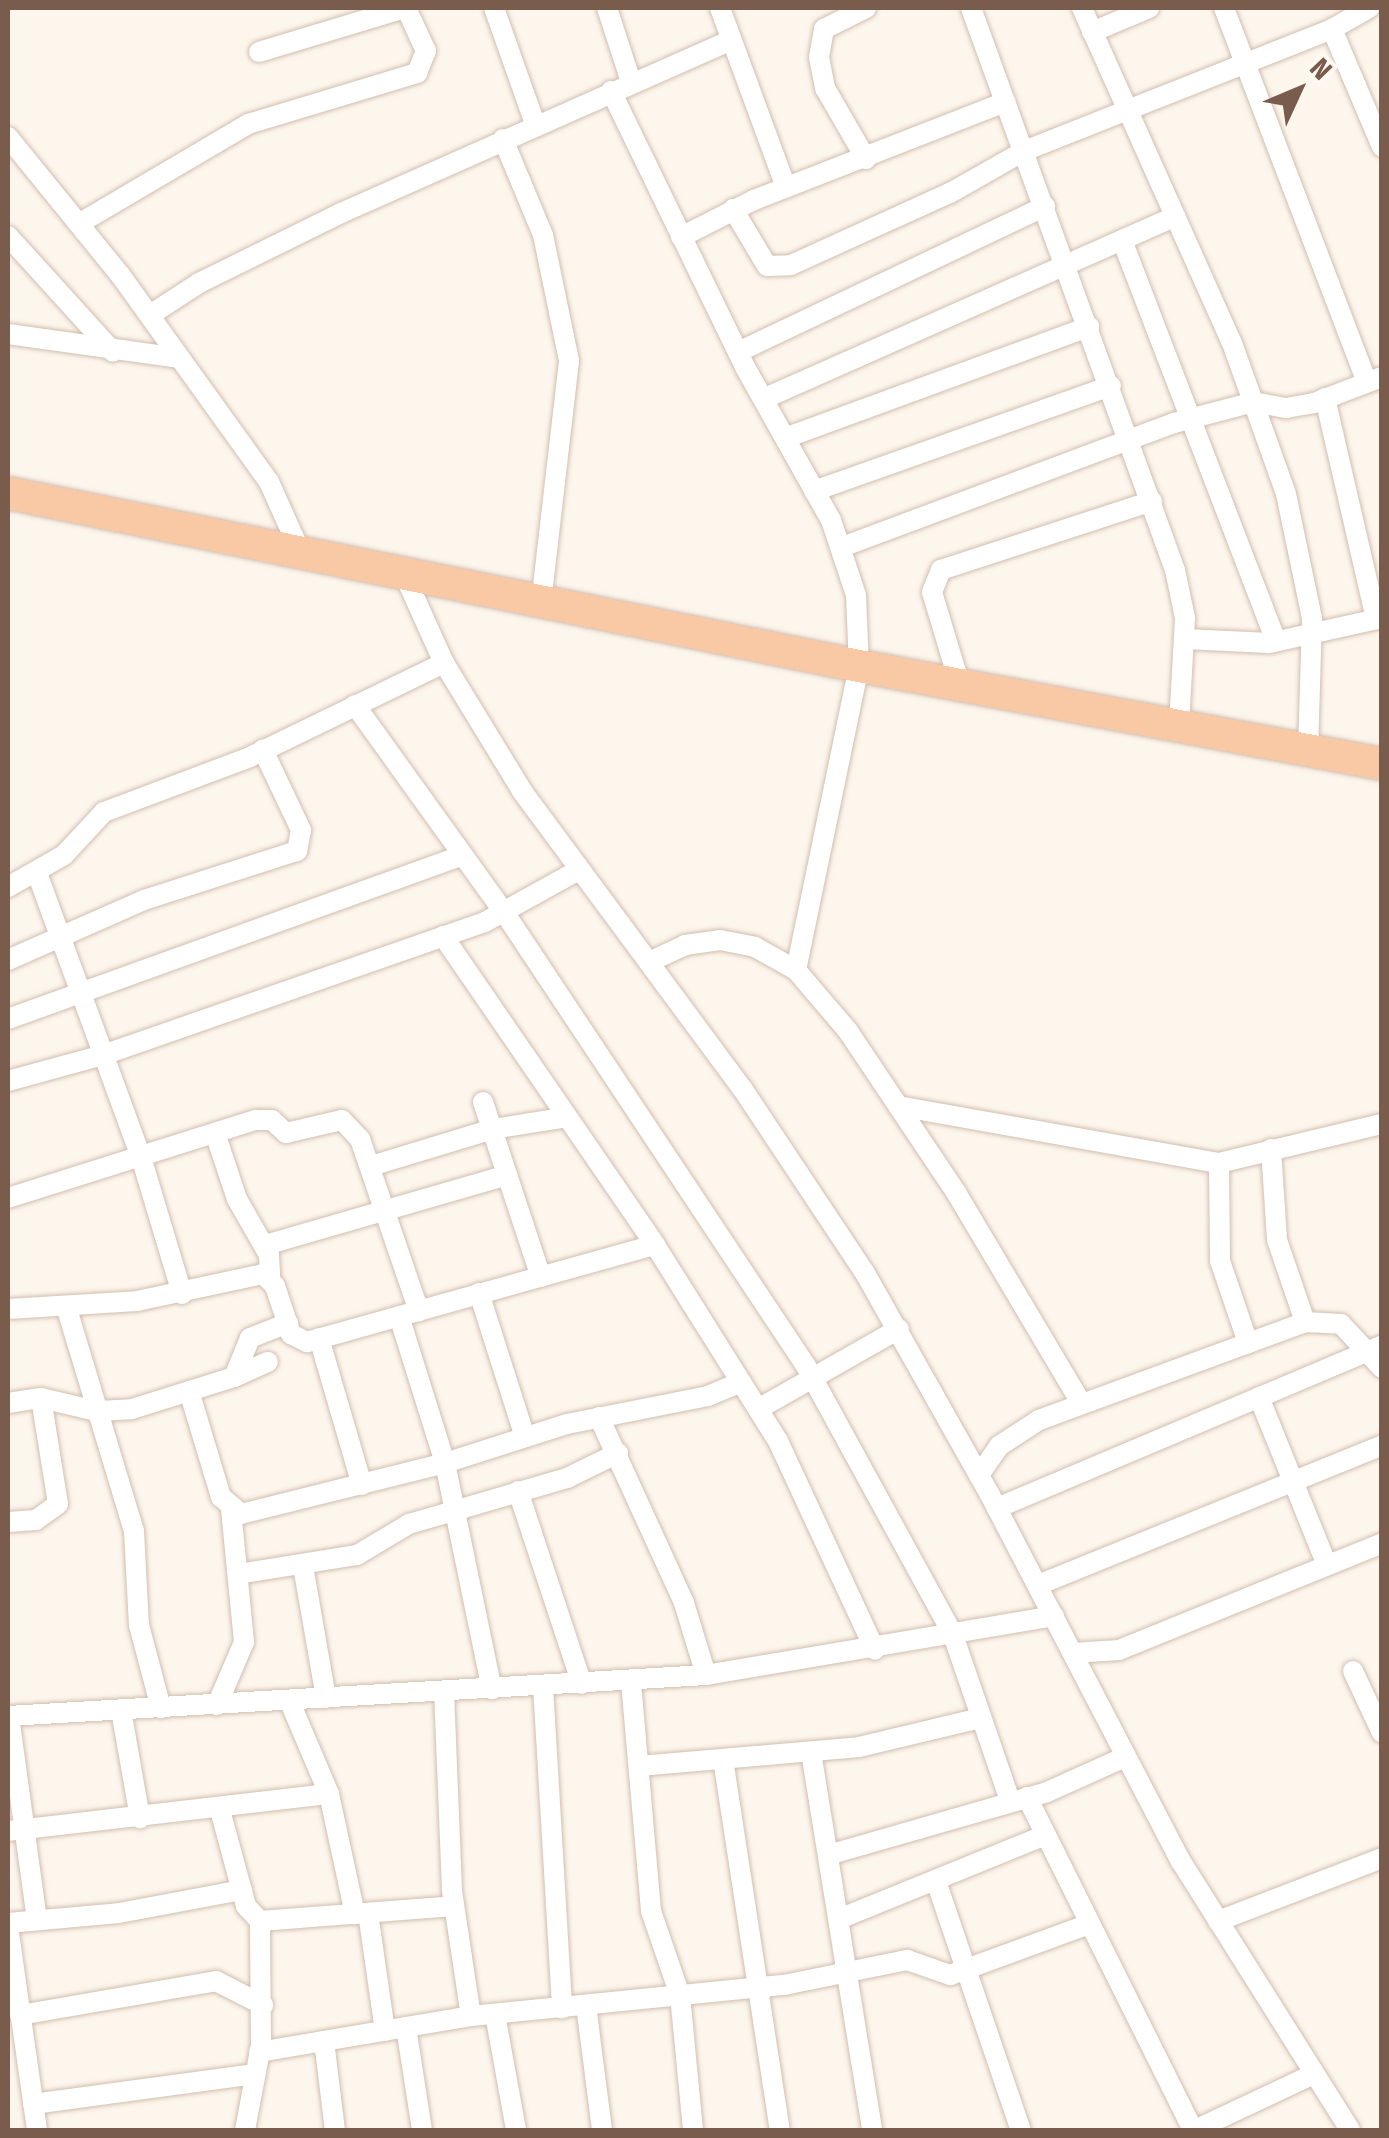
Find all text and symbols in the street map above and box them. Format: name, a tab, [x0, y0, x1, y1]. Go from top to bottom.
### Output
north arrow	[1249, 40, 1349, 140]
text: N	[1303, 51, 1339, 86]

